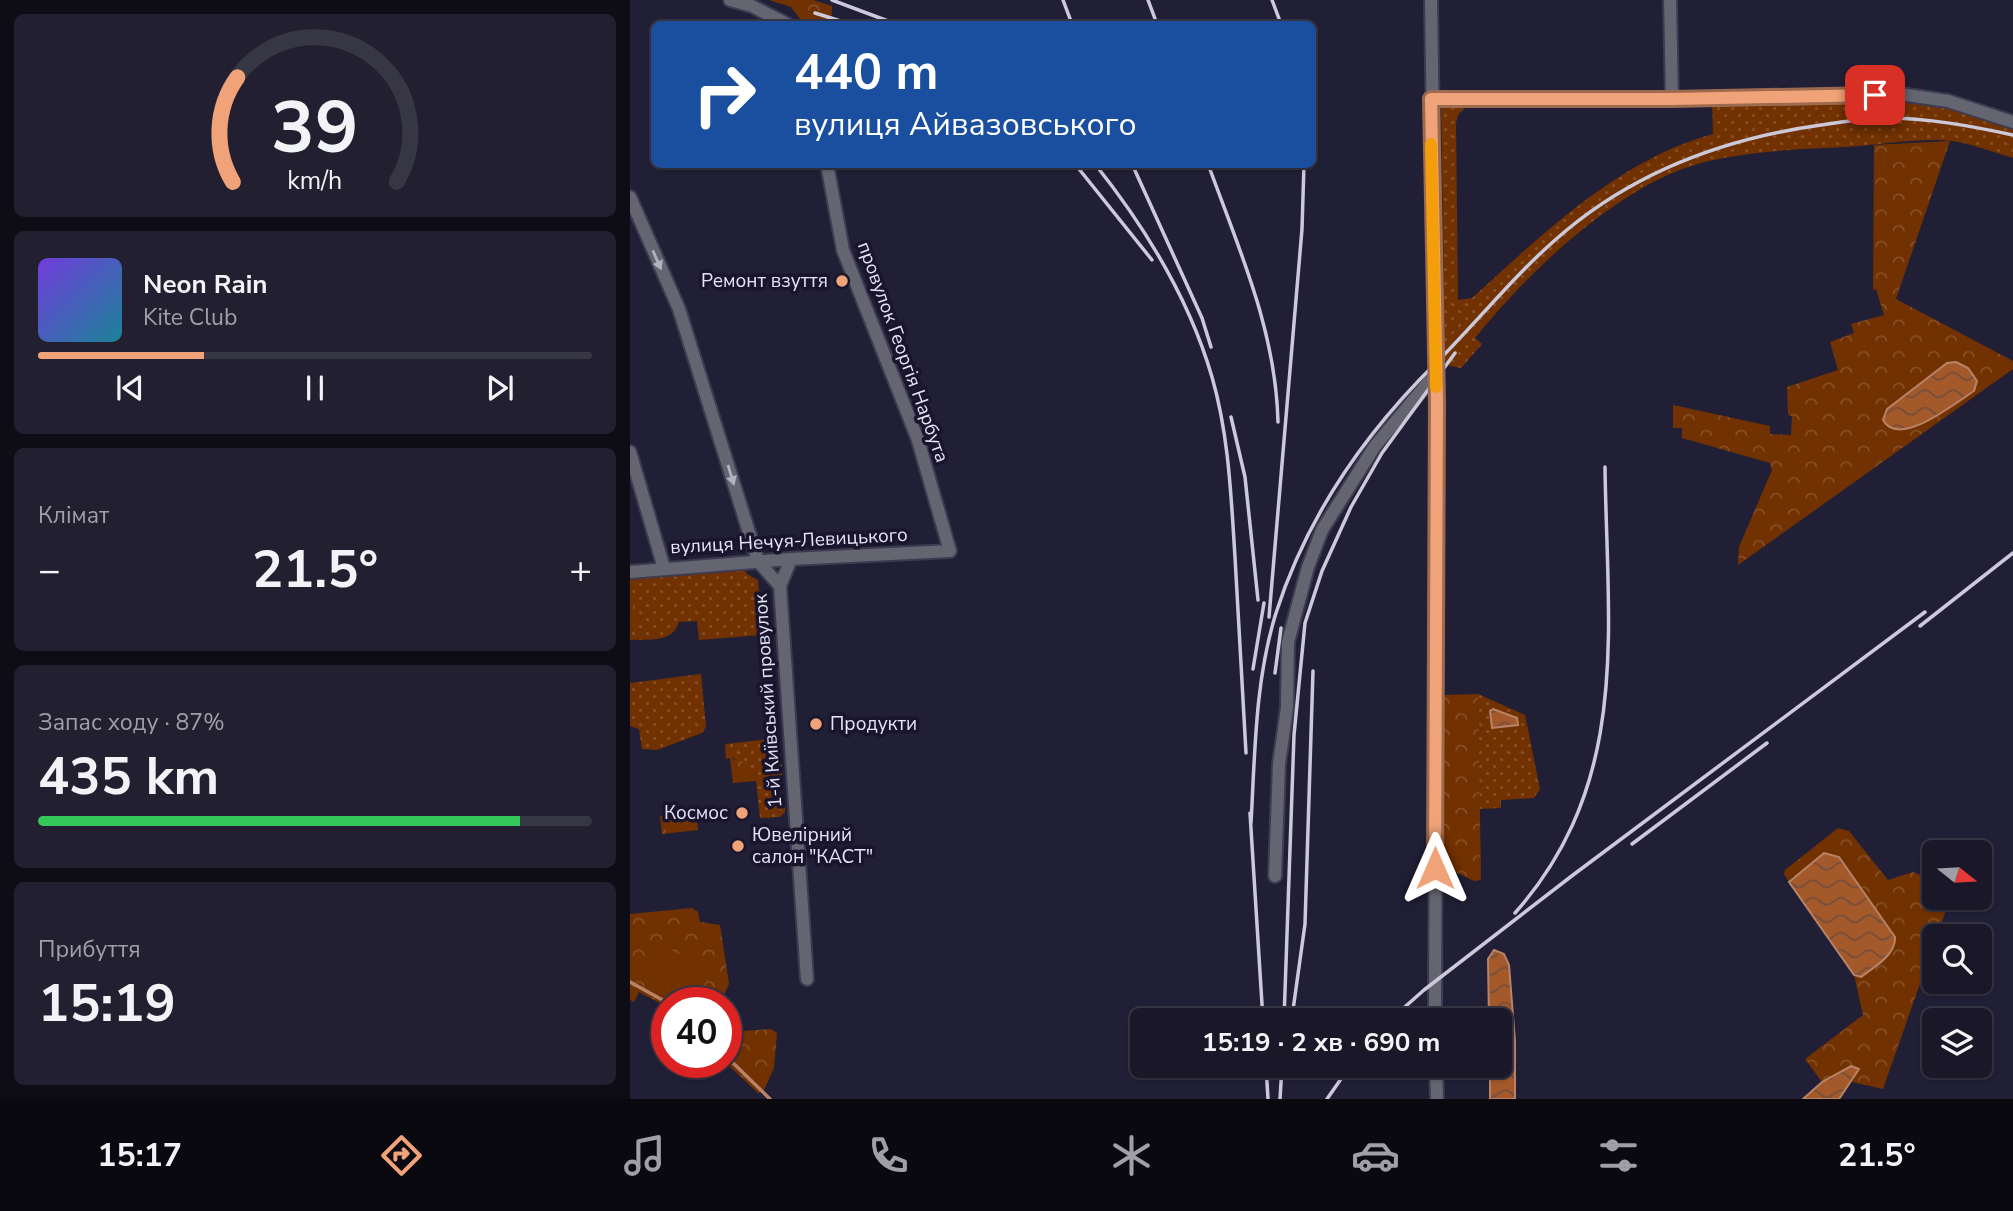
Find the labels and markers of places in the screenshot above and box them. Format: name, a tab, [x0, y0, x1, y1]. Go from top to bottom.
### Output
pin	[1845, 65, 1905, 125]
place label: Ремонт взуття	[701, 268, 828, 294]
marker: Ремонт взуття	[834, 273, 850, 289]
place label: Продукти	[830, 711, 917, 737]
marker: Продукти	[808, 716, 824, 732]
place label: Космос	[664, 800, 728, 826]
marker: Космос	[734, 805, 750, 821]
place label: Ювелірний салон "КАСТ"	[752, 822, 873, 870]
marker: Ювелірний салон "КАСТ"	[730, 838, 746, 854]

